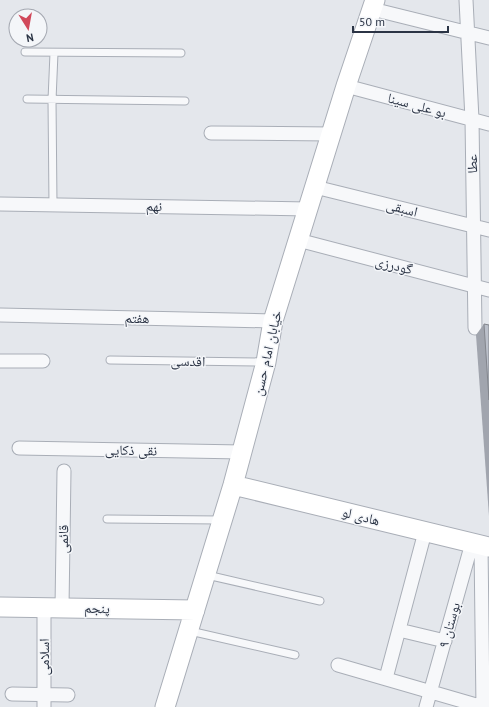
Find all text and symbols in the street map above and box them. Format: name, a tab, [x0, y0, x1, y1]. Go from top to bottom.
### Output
north arrow	[8, 8, 48, 48]
scale bar	[353, 8, 448, 34]
text: 50 m	[359, 14, 385, 29]
text: N	[25, 30, 35, 45]
street label: بو علی سینا	[386, 89, 448, 121]
street label: عطا	[463, 154, 481, 174]
street label: اسبقی	[384, 195, 420, 221]
street label: نهم	[146, 197, 163, 216]
street label: گودرزی	[374, 252, 415, 278]
street label: خیابان امام حسن	[248, 308, 287, 398]
street label: هفتم	[124, 309, 150, 328]
street label: اقدسی	[171, 352, 205, 370]
street label: نقی ذکایی	[105, 441, 157, 459]
street label: هادی لو	[340, 503, 382, 529]
street label: قائمی	[54, 524, 72, 553]
street label: پنجم	[84, 599, 110, 618]
street label: بوستان ۹	[434, 600, 464, 650]
street label: اسلامی	[35, 638, 53, 676]

